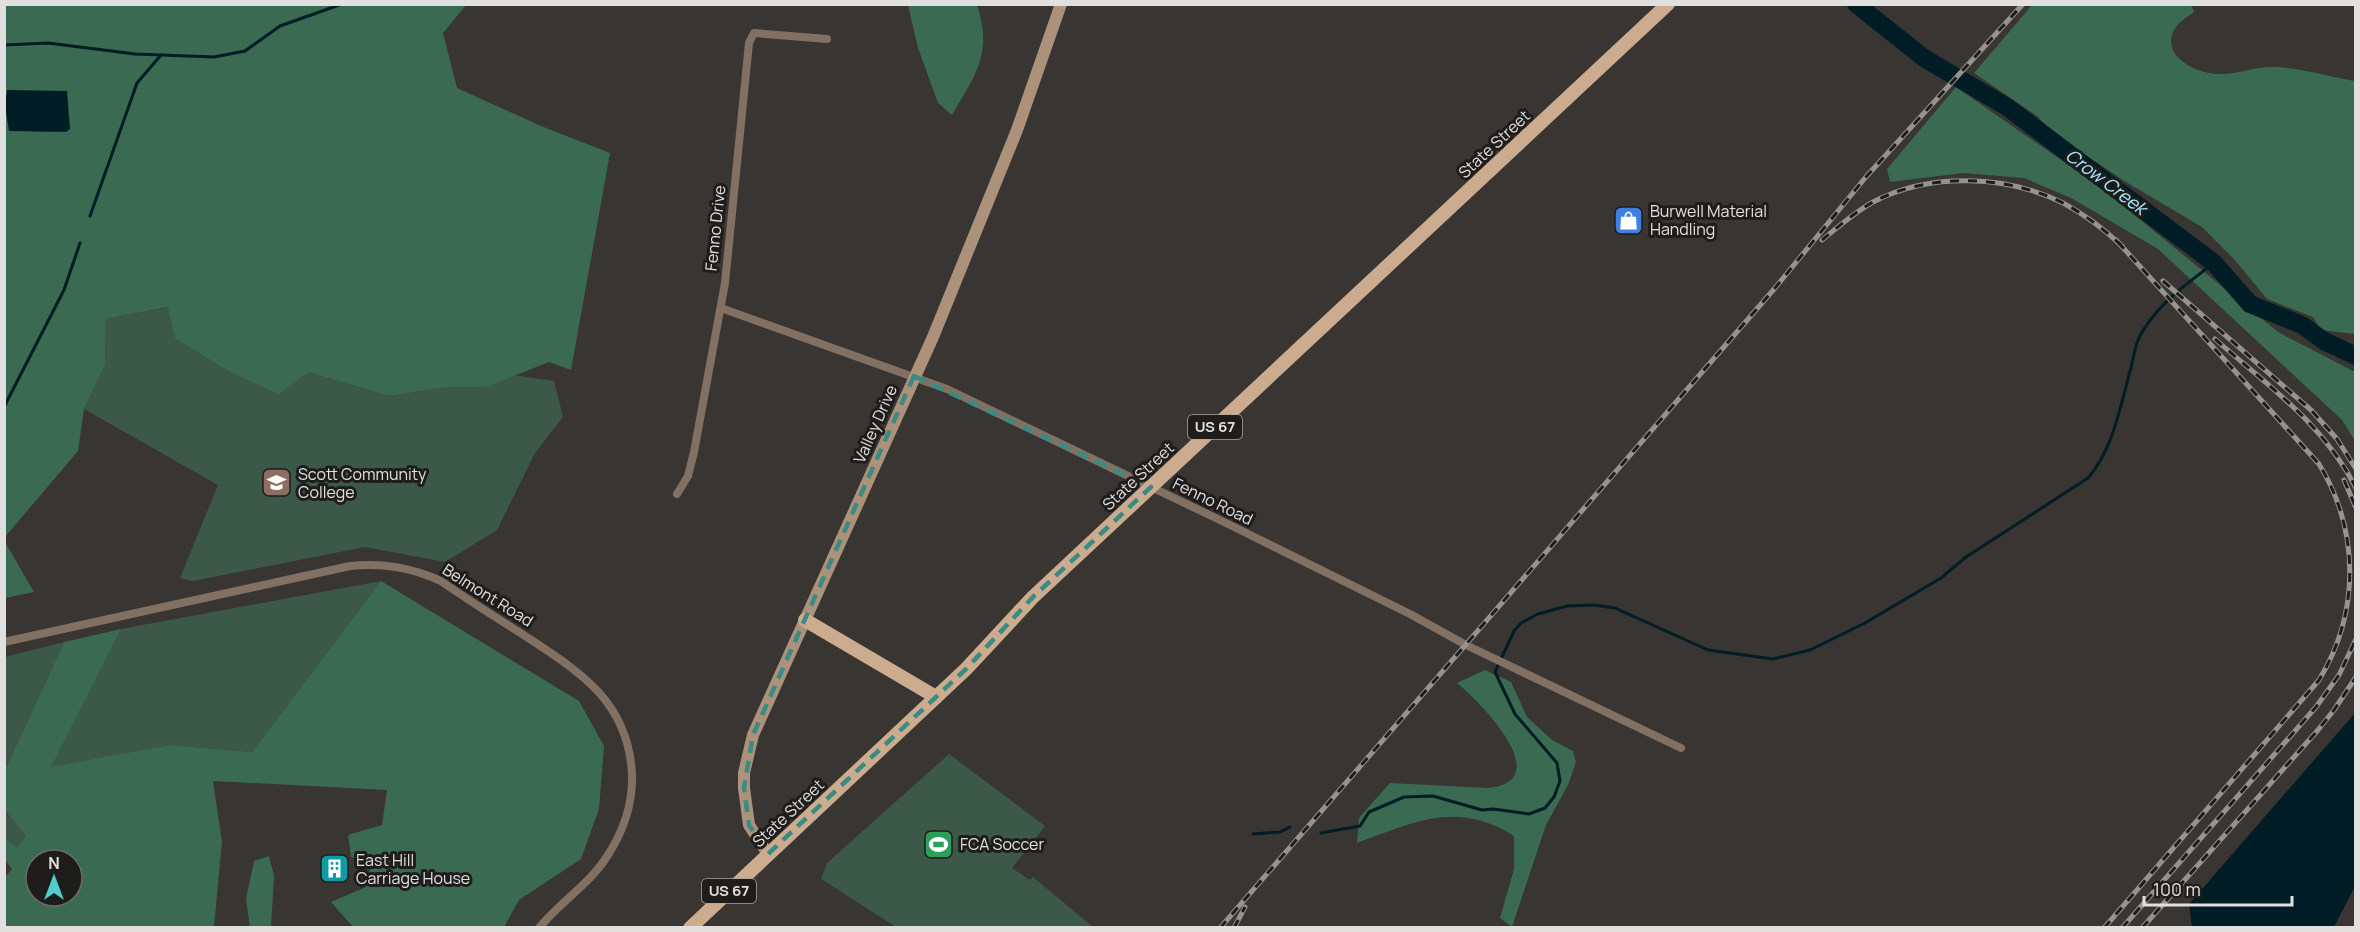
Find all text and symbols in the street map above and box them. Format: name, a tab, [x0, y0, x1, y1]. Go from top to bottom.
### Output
street label: State Street	[1453, 105, 1535, 183]
water label: Crow Creek	[2061, 143, 2155, 222]
street label: Fenno Drive	[700, 184, 730, 272]
place label: Burwell Material Handling	[1650, 200, 1767, 240]
shop icon: Burwell Material Handling	[1613, 204, 1645, 236]
street label: Valley Drive	[848, 381, 902, 467]
road number: US 67	[1188, 415, 1242, 439]
street label: State Street	[1097, 437, 1179, 515]
place label: Scott Community College	[298, 463, 427, 503]
school or university icon: Scott Community College	[261, 467, 293, 499]
street label: Fenno Road	[1169, 472, 1257, 530]
street label: Belmont Road	[439, 558, 537, 632]
street label: State Street	[747, 774, 829, 852]
sports icon: FCA Soccer	[923, 828, 955, 860]
place label: FCA Soccer	[960, 833, 1044, 855]
north arrow	[24, 848, 84, 908]
place label: East Hill Carriage House	[356, 849, 470, 889]
text: N	[48, 852, 60, 874]
building icon: East Hill Carriage House	[319, 853, 351, 885]
scale bar	[2144, 869, 2292, 907]
text: 100 m	[2153, 877, 2201, 901]
road number: US 67	[702, 879, 756, 903]

